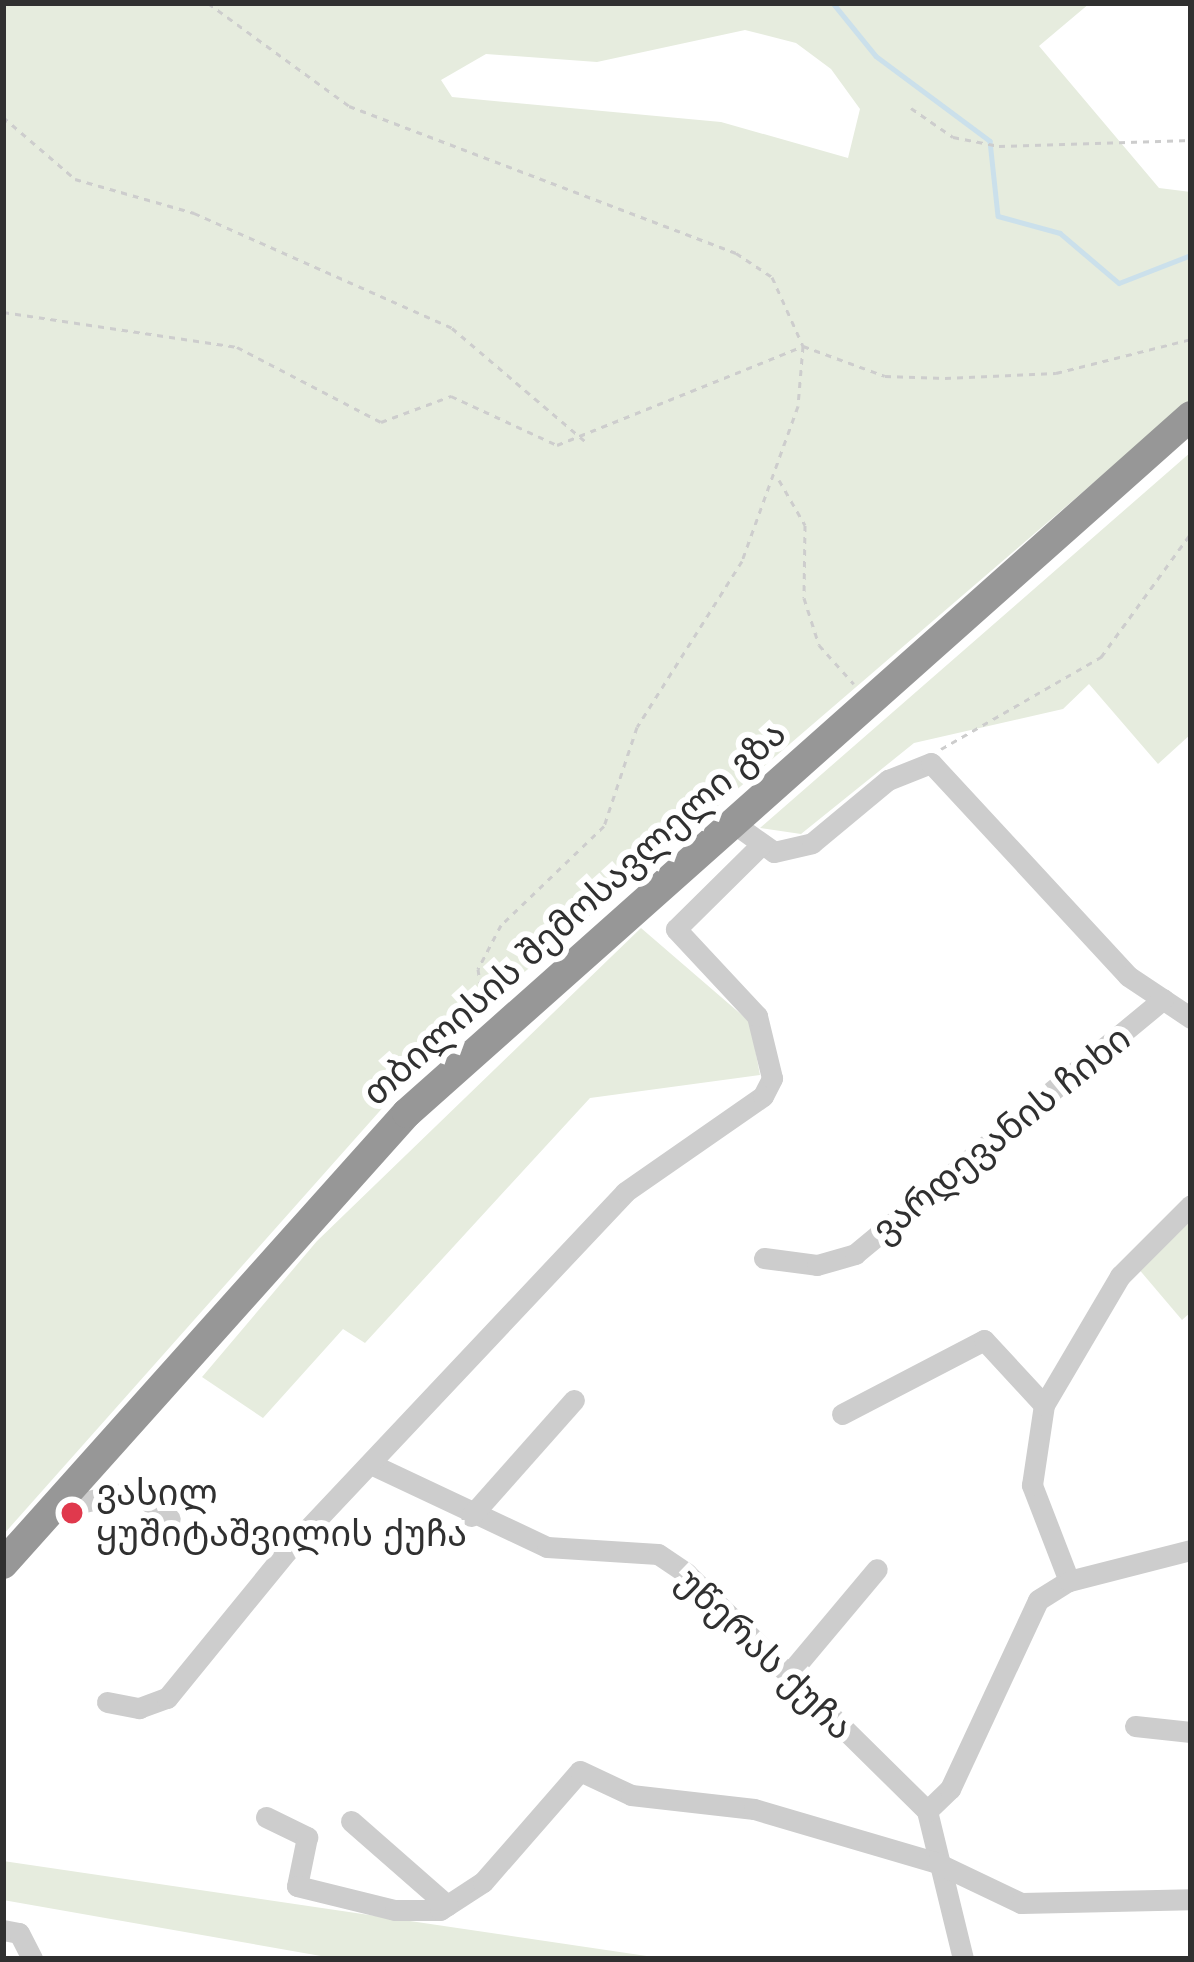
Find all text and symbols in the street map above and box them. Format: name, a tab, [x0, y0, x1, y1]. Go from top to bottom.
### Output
street label: თბილისის შემოსავლელი გზა	[354, 712, 794, 1114]
street label: ვარდევანის ჩიხი	[863, 1017, 1139, 1251]
place label: ვასილ ყუშიტაშვილის ქუჩა	[96, 1470, 467, 1555]
marker: ვასილ ყუშიტაშვილის ქუჩა	[59, 1500, 85, 1526]
street label: უწერას ქუჩა	[668, 1559, 862, 1749]

